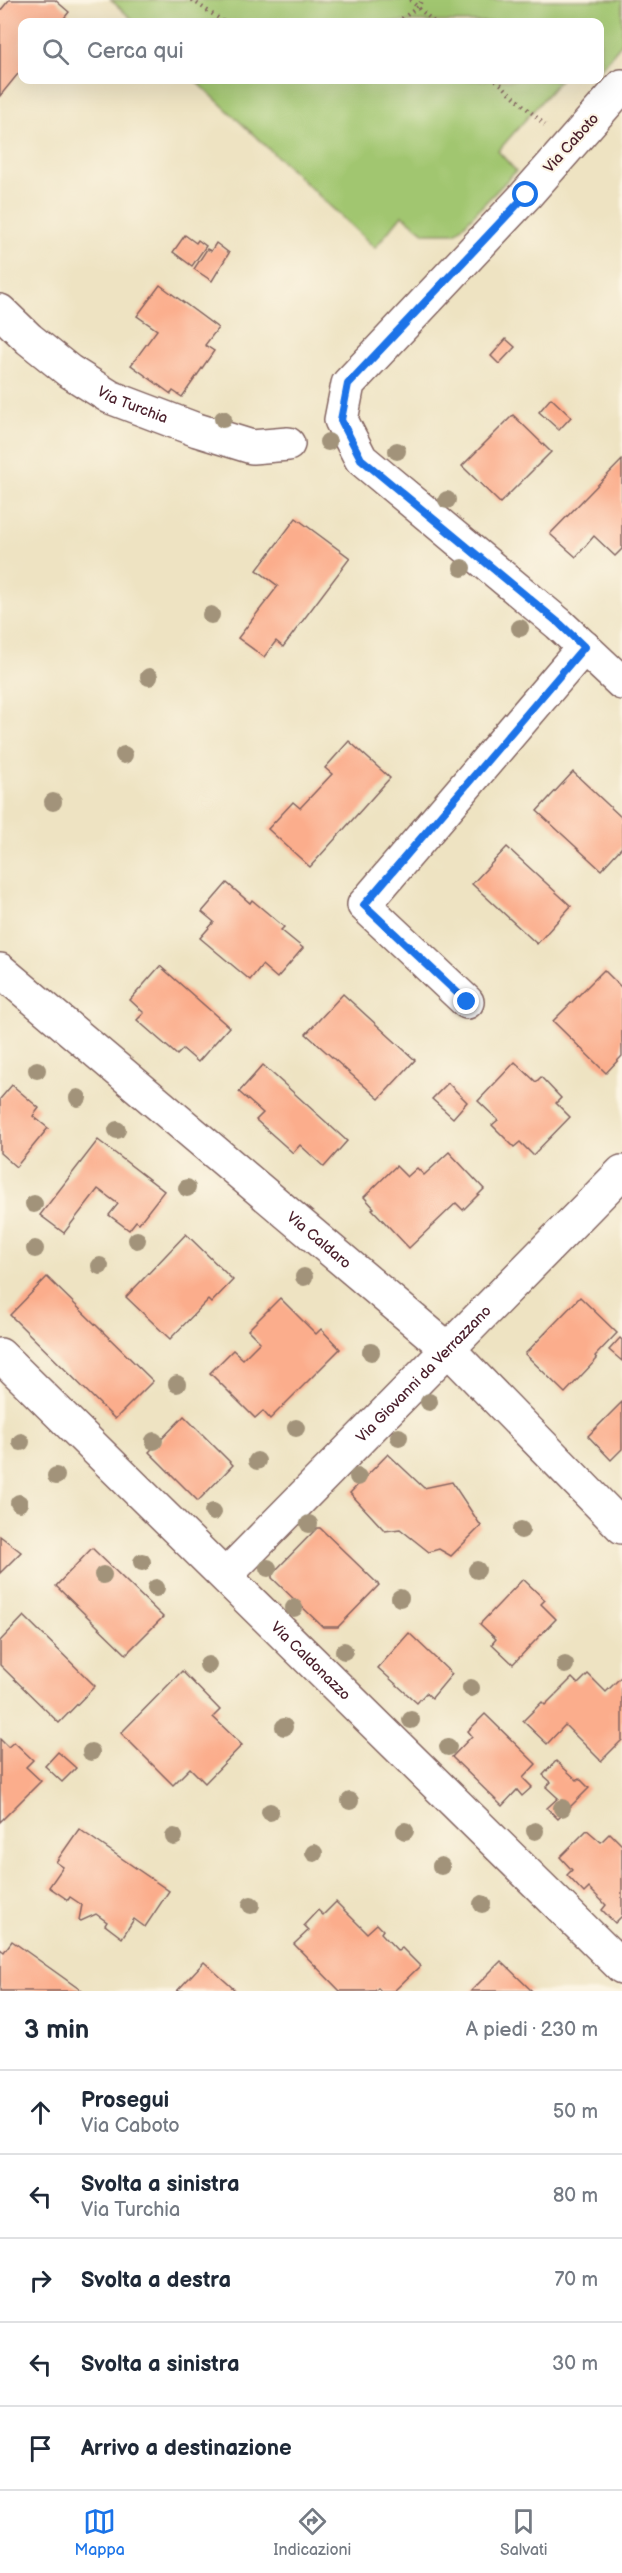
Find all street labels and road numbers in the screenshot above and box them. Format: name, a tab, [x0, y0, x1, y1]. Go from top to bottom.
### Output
street label: Via Caboto	[540, 110, 603, 177]
street label: Via Turchia	[93, 382, 170, 428]
street label: Via Caldaro	[283, 1208, 355, 1273]
street label: Via Giovanni da Verrazzano	[352, 1302, 496, 1447]
street label: Via Caldonazzo	[266, 1618, 354, 1705]

